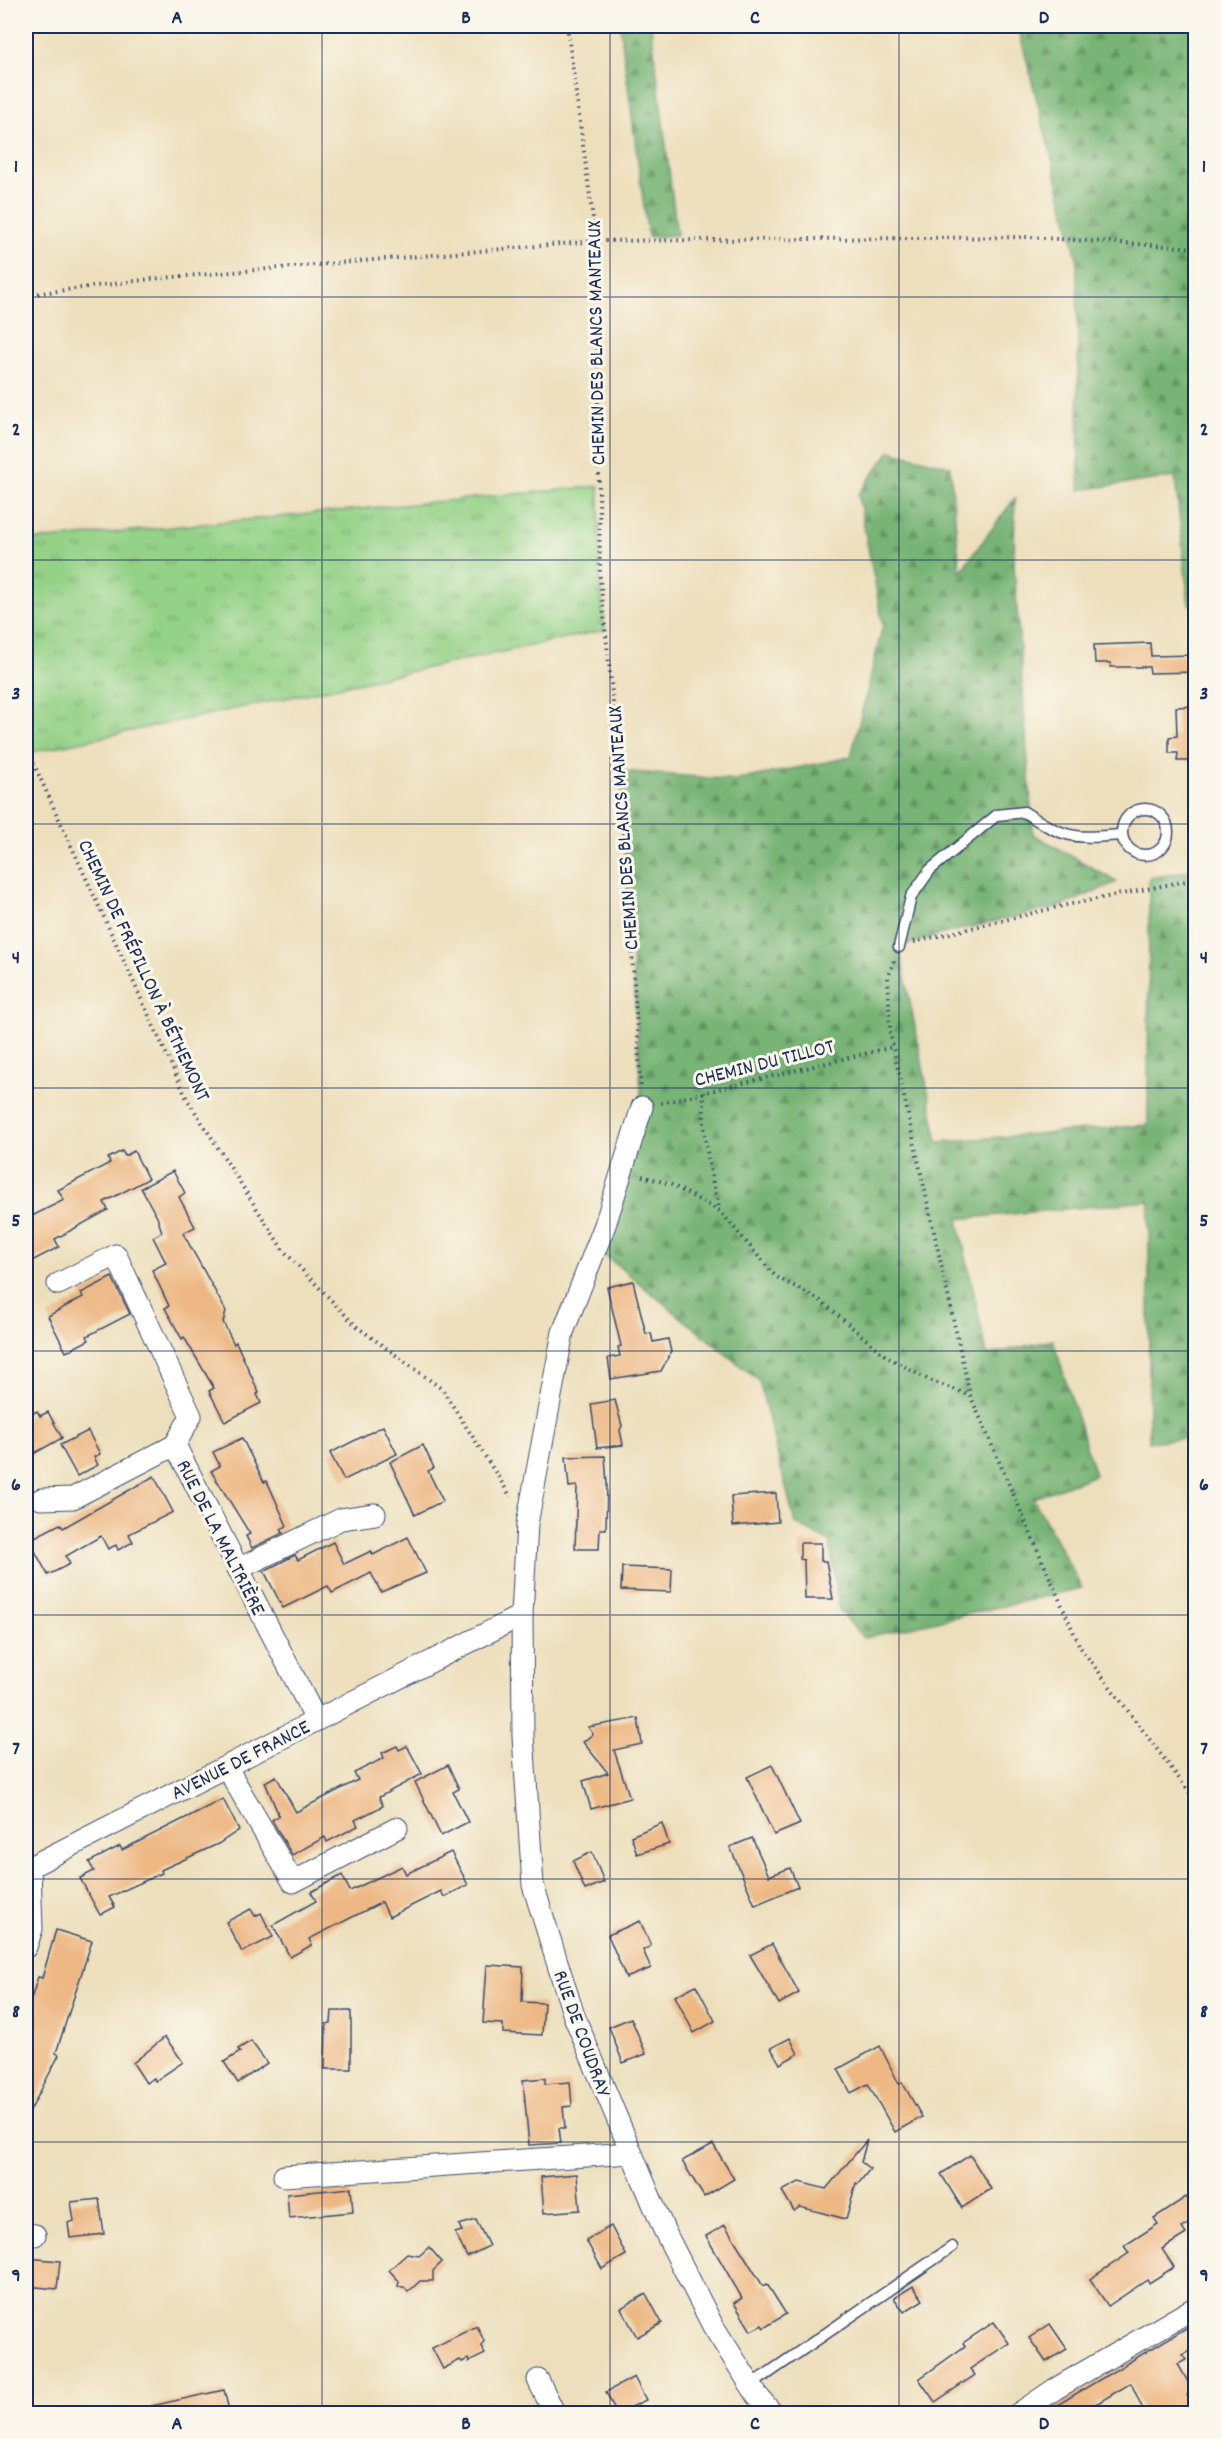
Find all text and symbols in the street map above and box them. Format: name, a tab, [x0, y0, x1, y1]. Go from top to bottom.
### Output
text: A	[172, 5, 183, 33]
text: B	[461, 5, 471, 33]
text: C	[750, 5, 760, 33]
text: D	[1039, 5, 1050, 33]
text: 1	[14, 154, 18, 182]
text: 1	[1202, 154, 1206, 182]
street label: CHEMIN DES BLANCS MANTEAUX	[581, 220, 615, 466]
text: 2	[12, 417, 20, 445]
text: 2	[1200, 417, 1208, 445]
text: 3	[12, 681, 20, 709]
text: 3	[1200, 681, 1208, 709]
street label: CHEMIN DES BLANCS MANTEAUX	[601, 705, 649, 951]
street label: CHEMIN DE FRÉPILLON À BÉTHEMONT	[68, 835, 217, 1108]
text: 4	[12, 945, 20, 973]
text: 4	[1200, 945, 1208, 973]
street label: CHEMIN DU TILLOT	[692, 1033, 838, 1097]
text: 5	[11, 1208, 21, 1236]
text: 5	[1199, 1208, 1209, 1236]
street label: RUE DE LA MALTRIÈRE	[167, 1455, 272, 1622]
text: 6	[11, 1472, 21, 1500]
text: 6	[1199, 1472, 1209, 1500]
street label: AVENUE DE FRANCE	[167, 1713, 317, 1810]
text: 7	[12, 1736, 20, 1764]
text: 7	[1200, 1736, 1208, 1764]
street label: RUE DE COUDRAY	[543, 1967, 617, 2103]
text: 8	[12, 1999, 20, 2027]
text: 8	[1200, 1999, 1208, 2027]
text: 9	[11, 2263, 21, 2291]
text: 9	[1199, 2263, 1209, 2291]
text: A	[172, 2411, 183, 2439]
text: B	[461, 2411, 471, 2439]
text: C	[750, 2411, 760, 2439]
text: D	[1039, 2411, 1050, 2439]

